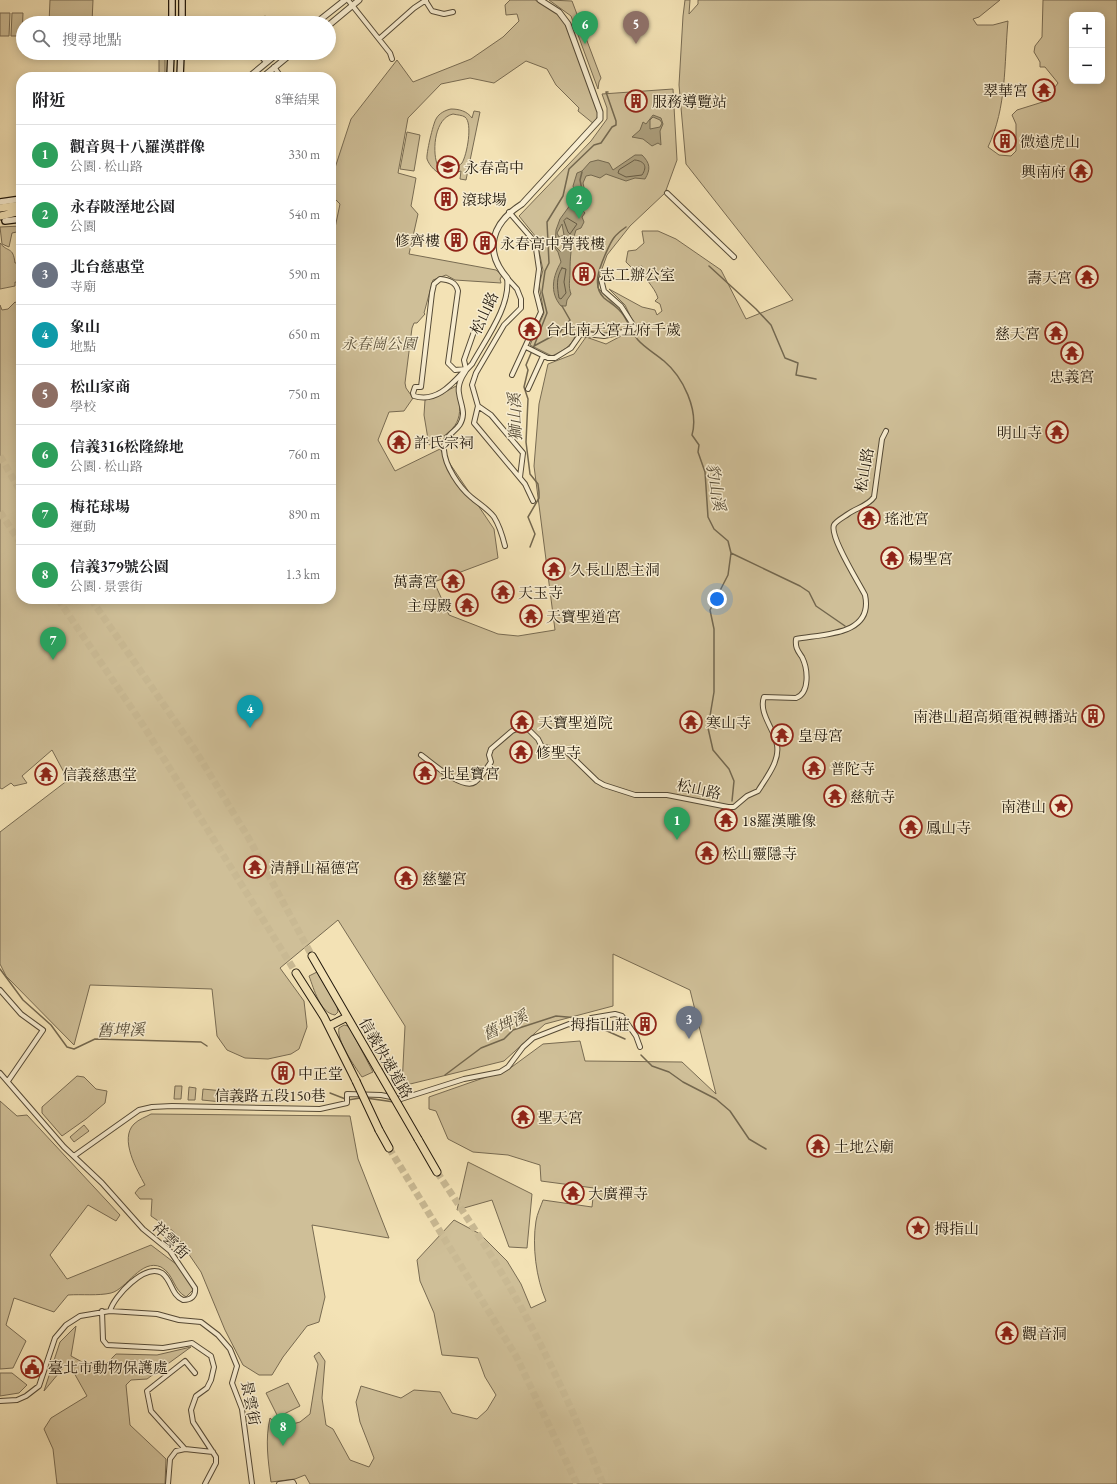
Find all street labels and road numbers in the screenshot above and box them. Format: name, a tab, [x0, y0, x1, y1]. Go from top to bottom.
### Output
street label: 松山路	[466, 289, 502, 337]
street label: 松山路	[851, 446, 877, 494]
street label: 松山路	[675, 775, 723, 803]
street label: 信義快速道路	[355, 1014, 417, 1102]
street label: 信義路五段150巷	[214, 1086, 326, 1105]
street label: 祥雲街	[148, 1217, 194, 1263]
street label: 景雲街	[237, 1379, 265, 1427]

